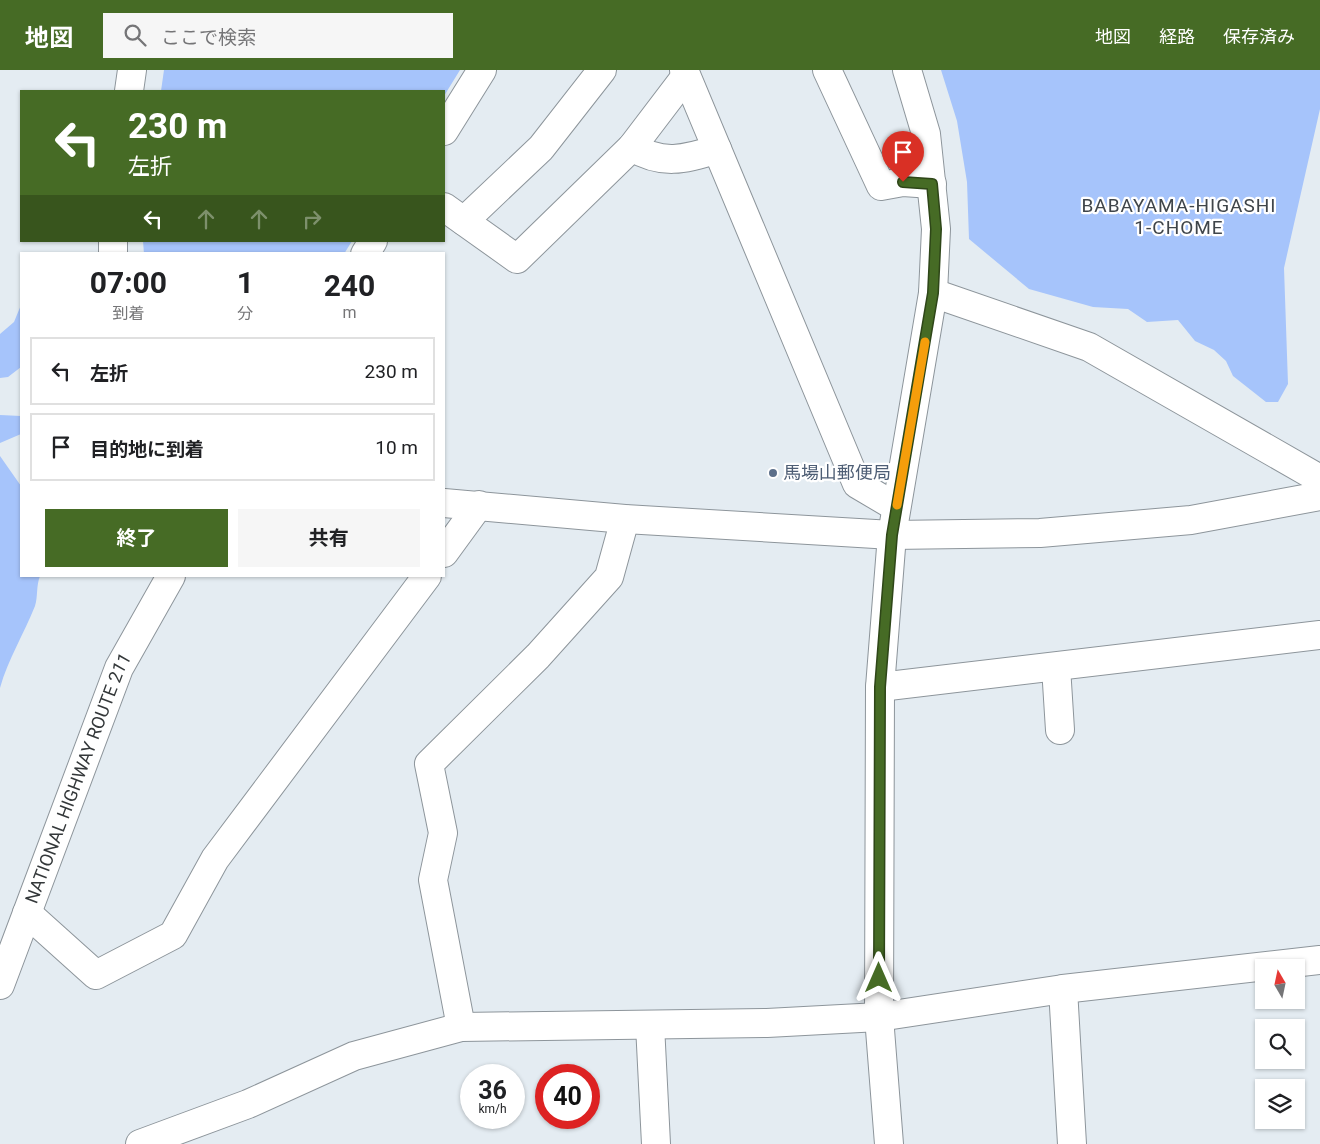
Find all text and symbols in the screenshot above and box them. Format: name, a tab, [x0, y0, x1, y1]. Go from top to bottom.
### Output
search box	[103, 13, 453, 58]
icon: search	[121, 21, 149, 49]
text: 地図	[25, 24, 73, 52]
text: ここで検索	[161, 26, 256, 49]
text: 地図	[1095, 26, 1131, 47]
text: 経路	[1159, 26, 1195, 47]
text: 保存済み	[1223, 26, 1295, 47]
text: 230 m	[128, 106, 227, 147]
icon: left	[45, 110, 110, 175]
pin	[882, 131, 924, 182]
icon: arrive	[889, 138, 917, 166]
text: 左折	[128, 154, 172, 179]
district label: BABAYAMA-HIGASHI 1-CHOME	[1082, 194, 1277, 239]
icon: left	[139, 205, 167, 233]
icon: ahead	[192, 205, 220, 233]
icon: ahead	[245, 205, 273, 233]
icon: right	[298, 205, 326, 233]
text: 07:00	[90, 265, 167, 300]
text: 1	[237, 265, 254, 300]
text: 240	[324, 268, 375, 303]
text: m	[342, 303, 356, 322]
text: 到着	[112, 304, 144, 323]
text: 分	[237, 304, 253, 323]
icon: left	[47, 357, 75, 385]
text: 230 m	[365, 360, 418, 383]
text: 左折	[90, 362, 128, 385]
icon: arrive	[47, 433, 75, 461]
text: 10 m	[375, 436, 418, 459]
text: 目的地に到着	[90, 438, 204, 461]
place label: 馬場山郵便局	[783, 462, 891, 483]
marker: 馬場山郵便局	[767, 467, 779, 479]
button: 終了	[45, 509, 228, 567]
button: 共有	[238, 509, 420, 567]
street label: NATIONAL HIGHWAY ROUTE 211	[21, 649, 135, 906]
position arrow	[852, 951, 904, 1003]
north arrow	[1255, 959, 1305, 1009]
map controls	[1255, 959, 1305, 1129]
button: search	[1255, 1019, 1305, 1069]
speed limit sign: 40	[535, 1064, 600, 1129]
text: 36	[478, 1076, 507, 1105]
button: layers	[1255, 1079, 1305, 1129]
text: km/h	[478, 1102, 507, 1116]

